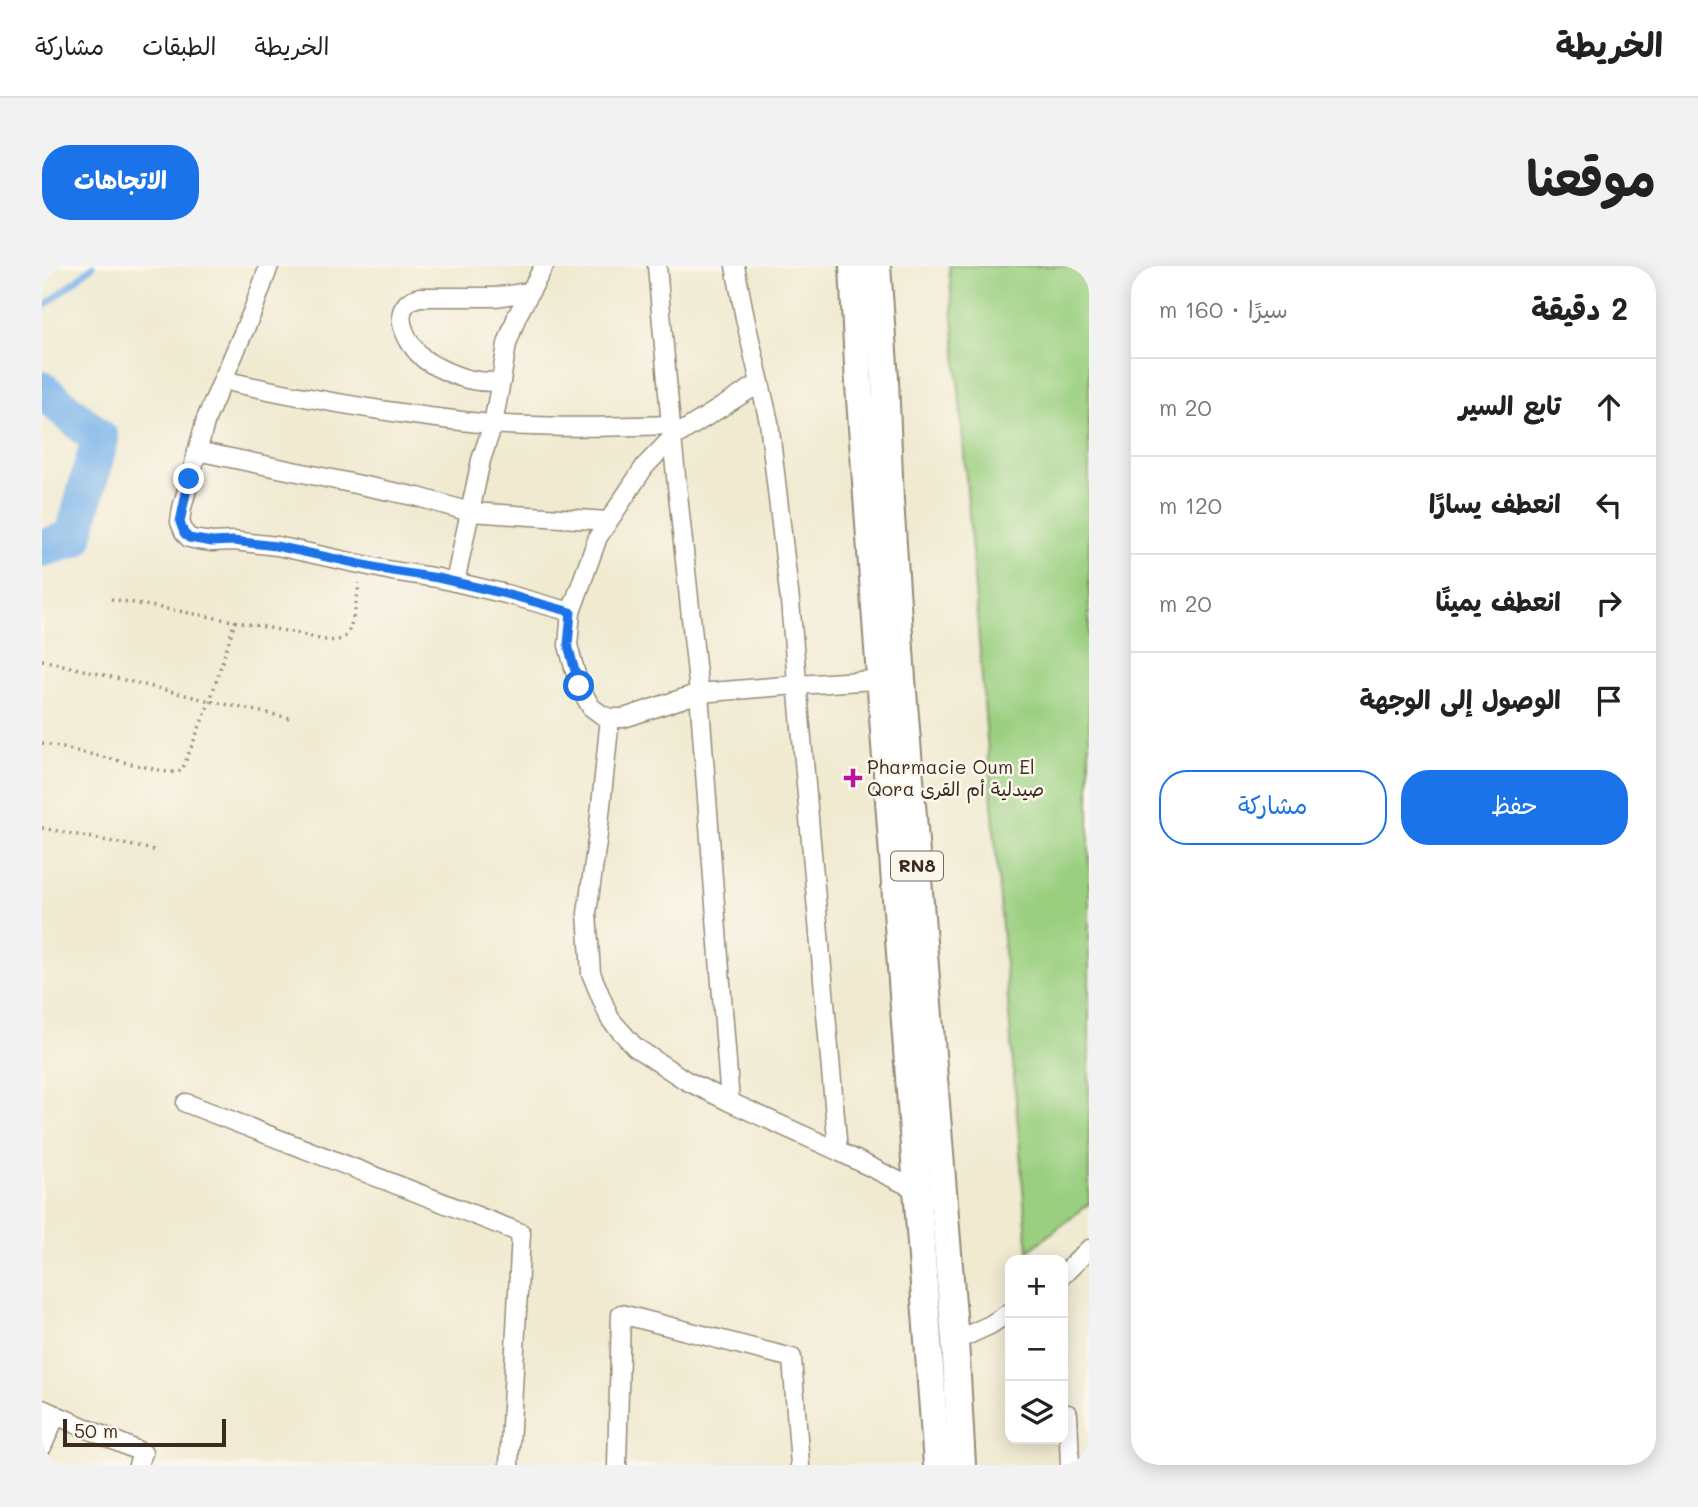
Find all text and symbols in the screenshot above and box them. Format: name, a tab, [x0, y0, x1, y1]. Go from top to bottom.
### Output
text: الخريطة	[1556, 22, 1663, 65]
text: مشاركة	[35, 30, 104, 61]
text: الطبقات	[142, 30, 217, 61]
text: الخريطة	[255, 30, 329, 61]
button: الاتجاهات	[42, 145, 199, 220]
text: موقعنا	[1526, 145, 1656, 208]
text: 2 دقيقة	[1531, 288, 1628, 328]
text: سيرًا · 160 m	[1159, 294, 1288, 324]
text: تابع السير	[1459, 388, 1561, 422]
icon: ahead	[1590, 388, 1628, 426]
text: 20 m	[1159, 392, 1212, 422]
route end	[173, 463, 204, 494]
text: انعطف يسارًا	[1429, 486, 1561, 520]
icon: left	[1590, 486, 1628, 524]
text: 120 m	[1159, 490, 1222, 520]
text: انعطف يمينًا	[1436, 584, 1561, 618]
icon: right	[1590, 584, 1628, 622]
text: 20 m	[1159, 588, 1212, 618]
route start	[563, 670, 594, 701]
text: الوصول إلى الوجهة	[1359, 682, 1561, 716]
icon: arrive	[1590, 682, 1628, 720]
place label: Pharmacie Oum El Qora صيدلية أم القرى	[867, 754, 1044, 804]
marker: Pharmacie Oum El Qora صيدلية أم القرى	[845, 770, 861, 786]
button: مشاركة	[1159, 770, 1387, 845]
button: حفظ	[1401, 770, 1628, 845]
road number: RN8	[891, 852, 943, 880]
map controls	[1005, 1255, 1068, 1444]
button: +	[1005, 1255, 1068, 1318]
button: −	[1005, 1318, 1068, 1381]
button: layers	[1005, 1381, 1068, 1444]
scale bar	[63, 1416, 226, 1448]
text: 50 m	[74, 1418, 118, 1443]

